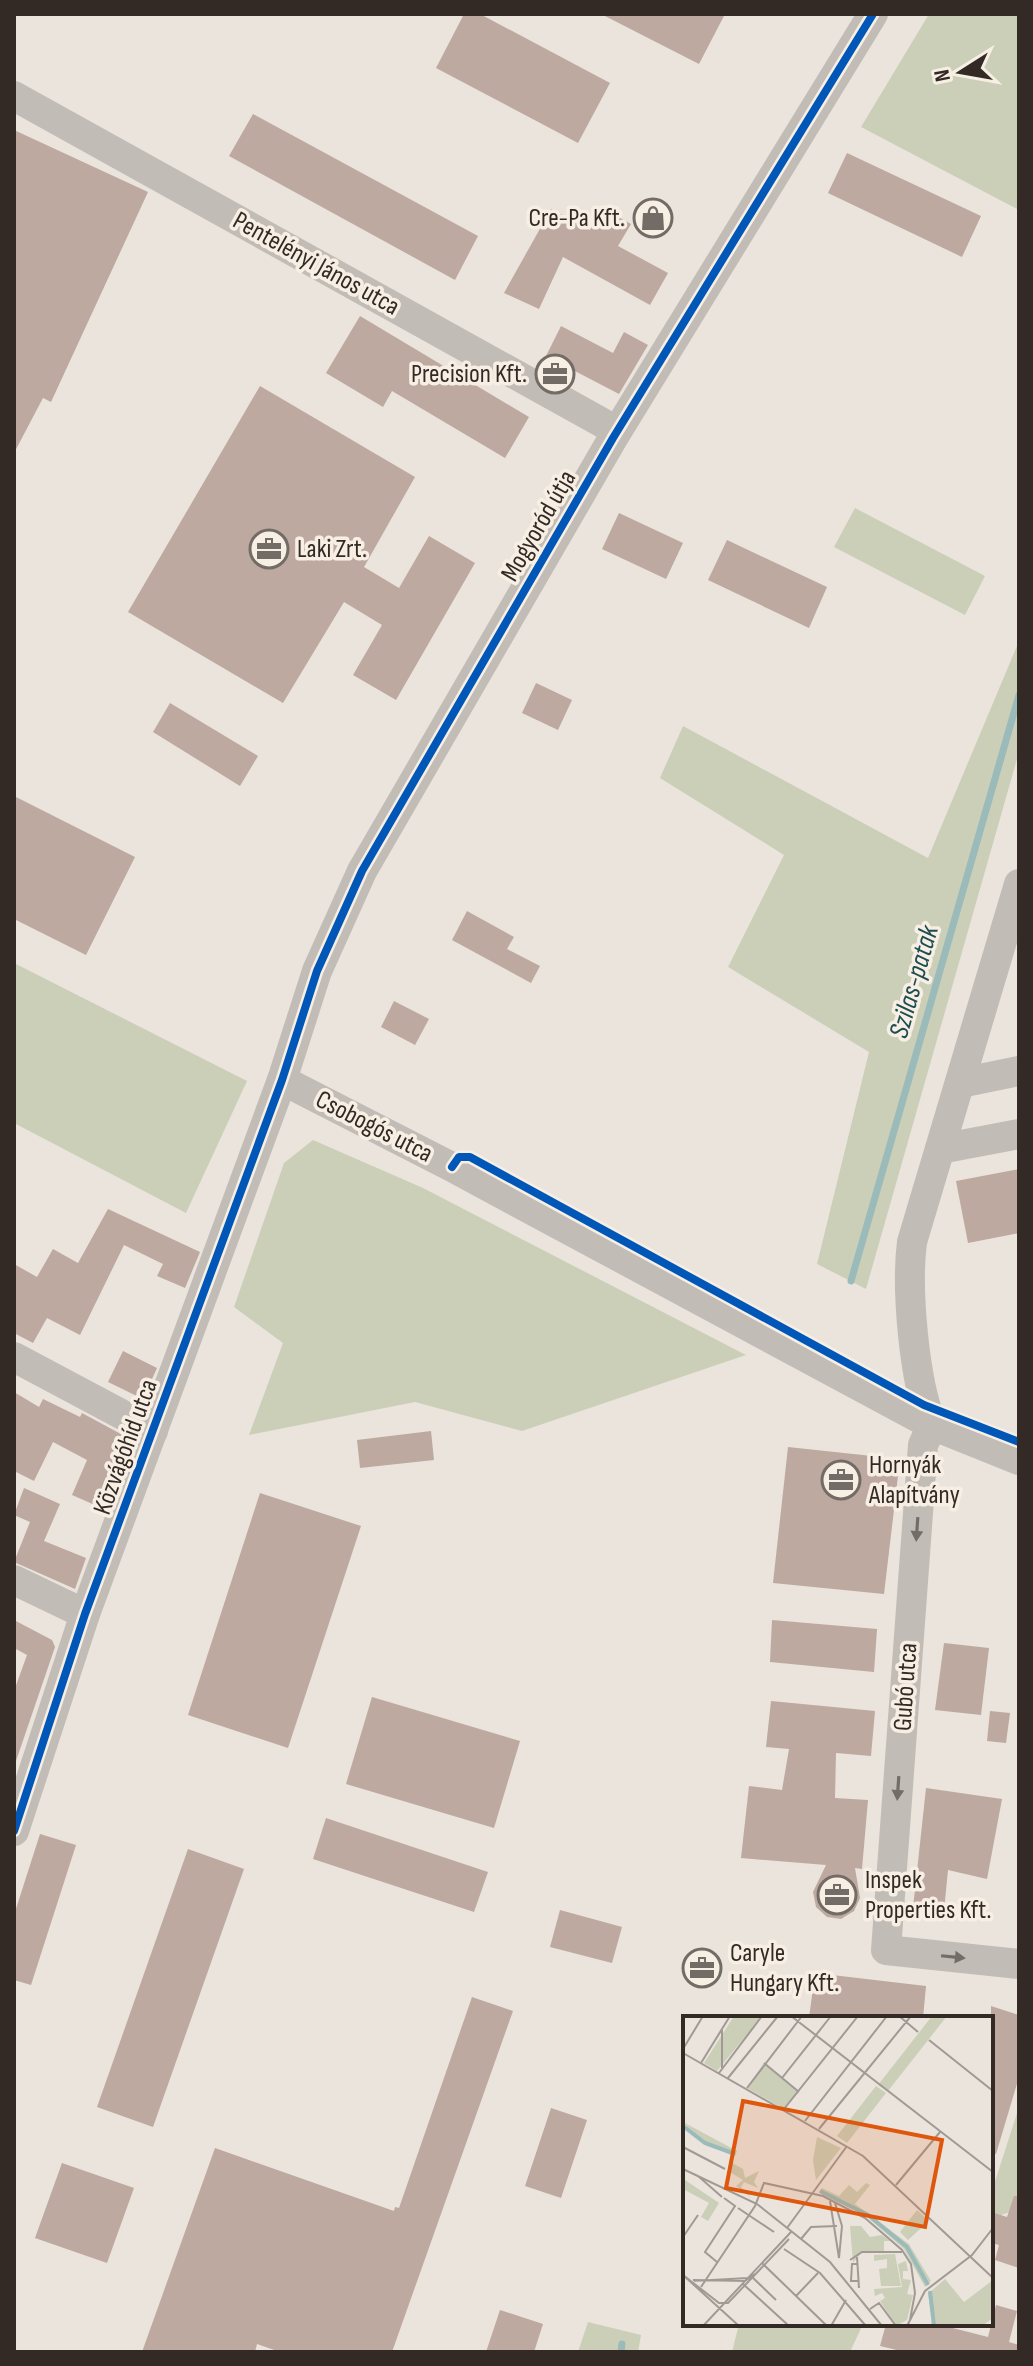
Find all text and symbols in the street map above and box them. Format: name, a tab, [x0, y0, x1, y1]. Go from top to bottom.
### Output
north arrow	[921, 32, 1001, 112]
text: N	[928, 67, 957, 84]
shop icon: Cre-Pa Kft.	[632, 197, 674, 239]
place label: Cre-Pa Kft.	[529, 203, 625, 234]
street label: Pentelényi János utca	[227, 205, 405, 323]
office icon: Precision Kft.	[534, 353, 576, 395]
place label: Precision Kft.	[411, 359, 527, 390]
street label: Mogyoród útja	[495, 465, 583, 587]
office icon: Laki Zrt.	[248, 528, 290, 570]
place label: Laki Zrt.	[297, 534, 367, 565]
water label: Szilas-patak	[882, 920, 946, 1042]
street label: Csobogós utca	[310, 1084, 438, 1170]
street label: Közvágóhíd utca	[87, 1375, 165, 1519]
place label: Hornyák Alapítvány	[868, 1450, 960, 1511]
office icon: Hornyák Alapítvány	[820, 1459, 862, 1501]
one-way arrow	[910, 1517, 923, 1542]
street label: Gubó utca	[887, 1642, 925, 1732]
one-way arrow	[891, 1776, 904, 1801]
place label: Inspek Properties Kft.	[865, 1865, 992, 1926]
office icon: Inspek Properties Kft.	[816, 1874, 858, 1916]
place label: Caryle Hungary Kft.	[730, 1938, 839, 1999]
office icon: Caryle Hungary Kft.	[681, 1947, 723, 1989]
one-way arrow	[940, 1950, 965, 1963]
inset map	[683, 2016, 993, 2326]

